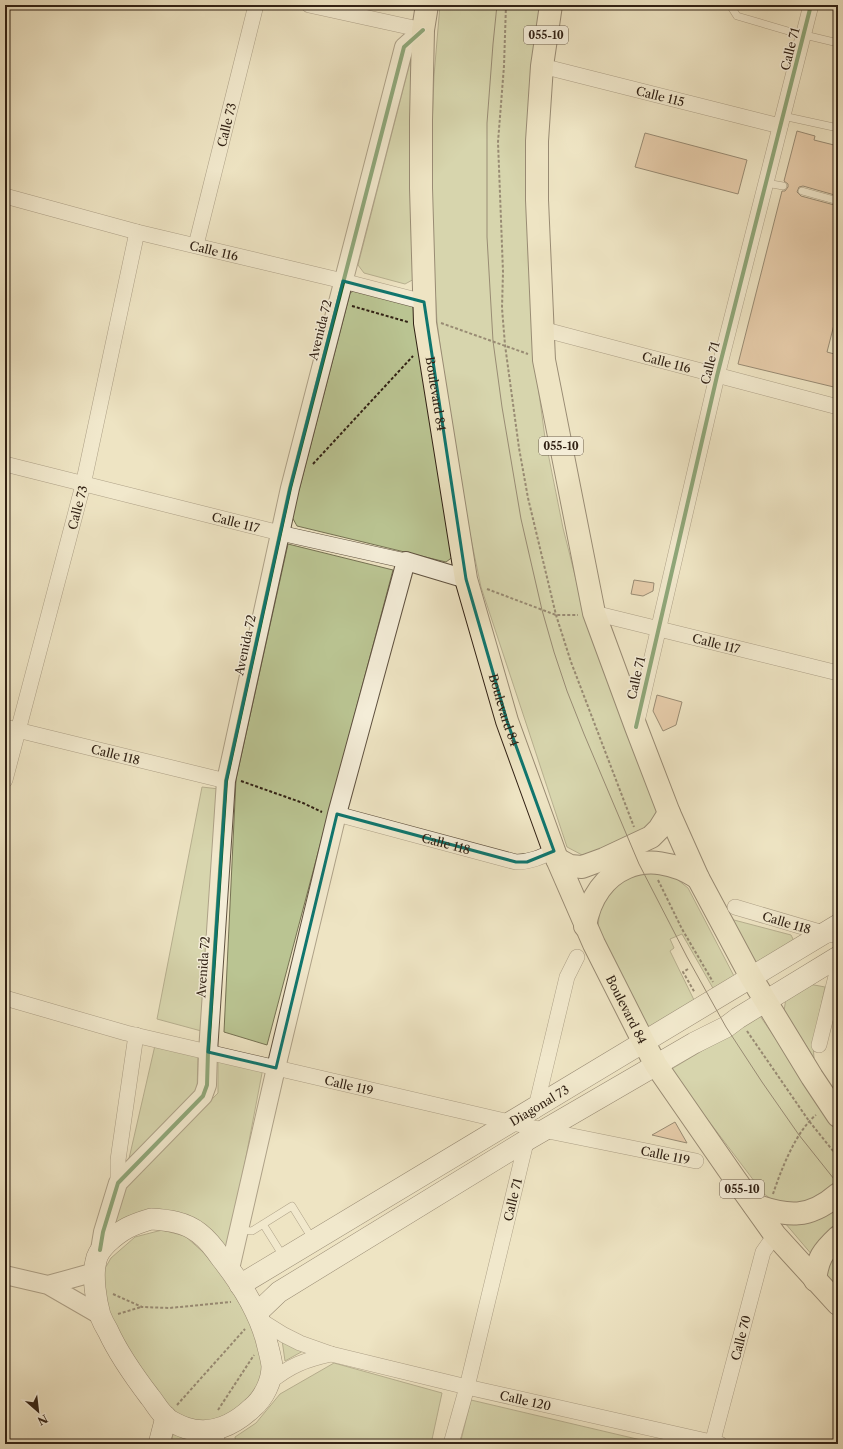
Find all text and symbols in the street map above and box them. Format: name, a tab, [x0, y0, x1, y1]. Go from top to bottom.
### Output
road number: 055-10	[524, 26, 568, 44]
street label: Calle 71	[777, 26, 803, 72]
street label: Calle 115	[635, 83, 686, 109]
street label: Calle 73	[213, 101, 239, 148]
street label: Calle 116	[188, 237, 240, 263]
street label: Avenida 72	[305, 298, 335, 363]
street label: Calle 71	[697, 340, 723, 386]
street label: Calle 116	[641, 348, 693, 375]
street label: Boulevard 84	[423, 355, 450, 432]
road number: 055-10	[539, 437, 583, 455]
street label: Calle 73	[64, 484, 90, 531]
street label: Calle 117	[210, 509, 261, 535]
street label: Avenida 72	[231, 613, 259, 678]
street label: Calle 117	[691, 630, 742, 656]
street label: Calle 71	[624, 655, 648, 701]
street label: Boulevard 84	[486, 672, 523, 748]
street label: Calle 118	[90, 741, 142, 767]
street label: Calle 118	[420, 830, 472, 857]
street label: Calle 118	[761, 908, 813, 937]
street label: Avenida 72	[193, 936, 213, 999]
street label: Boulevard 84	[603, 972, 651, 1046]
street label: Calle 119	[323, 1072, 375, 1098]
street label: Diagonal 73	[507, 1081, 571, 1129]
street label: Calle 119	[640, 1143, 691, 1167]
street label: Calle 71	[500, 1177, 525, 1223]
road number: 055-10	[720, 1180, 764, 1198]
street label: Calle 70	[727, 1313, 753, 1362]
street label: Calle 120	[498, 1387, 553, 1413]
north arrow	[18, 1391, 58, 1431]
text: N	[35, 1411, 50, 1428]

